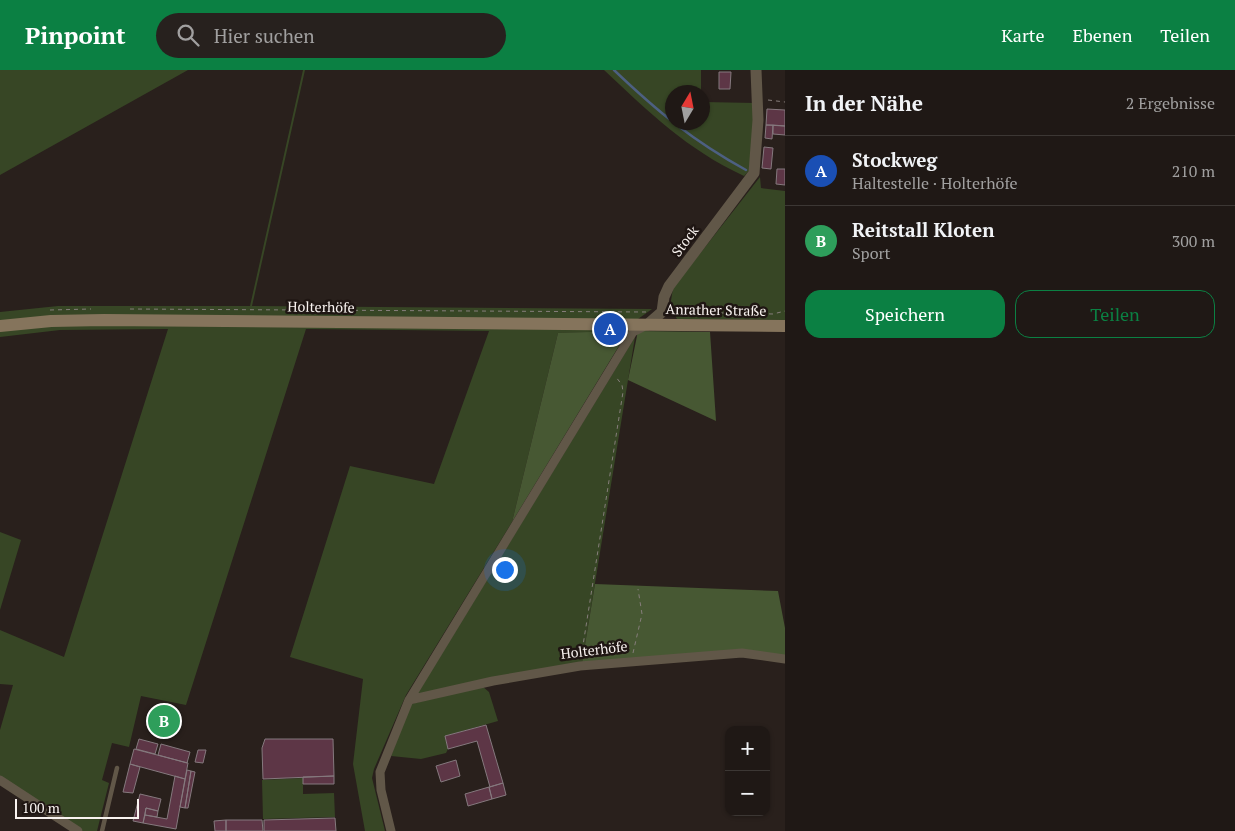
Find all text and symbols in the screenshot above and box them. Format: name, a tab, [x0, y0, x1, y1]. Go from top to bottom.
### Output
search box	[156, 13, 506, 58]
text: Pinpoint	[25, 19, 126, 51]
icon: search	[174, 21, 202, 49]
text: Hier suchen	[214, 23, 315, 48]
text: Karte	[1001, 23, 1045, 47]
text: Ebenen	[1073, 23, 1132, 47]
text: Teilen	[1160, 23, 1210, 47]
north arrow	[665, 85, 710, 130]
text: In der Nähe	[805, 89, 923, 117]
text: 2 Ergebnisse	[1126, 92, 1215, 114]
text: Stockweg	[852, 147, 937, 172]
text: A	[815, 160, 827, 182]
text: 210 m	[1172, 160, 1215, 182]
text: Haltestelle · Holterhöfe	[852, 172, 1018, 194]
text: Reitstall Kloten	[852, 217, 994, 242]
street label: Stock	[667, 221, 703, 260]
text: B	[816, 230, 826, 252]
text: 300 m	[1172, 230, 1215, 252]
text: Sport	[852, 242, 891, 264]
button: Speichern	[805, 290, 1005, 338]
button: Teilen	[1015, 290, 1215, 338]
street label: Holterhöfe	[287, 296, 355, 317]
street label: Anrather Straße	[666, 299, 767, 320]
pin: A	[594, 310, 626, 348]
your location	[492, 557, 518, 583]
street label: Holterhöfe	[559, 636, 629, 663]
pin: B	[148, 702, 180, 740]
map controls	[725, 726, 770, 816]
button: +	[725, 726, 770, 771]
button: −	[725, 771, 770, 816]
scale bar	[15, 796, 139, 819]
text: 100 m	[22, 798, 60, 817]

